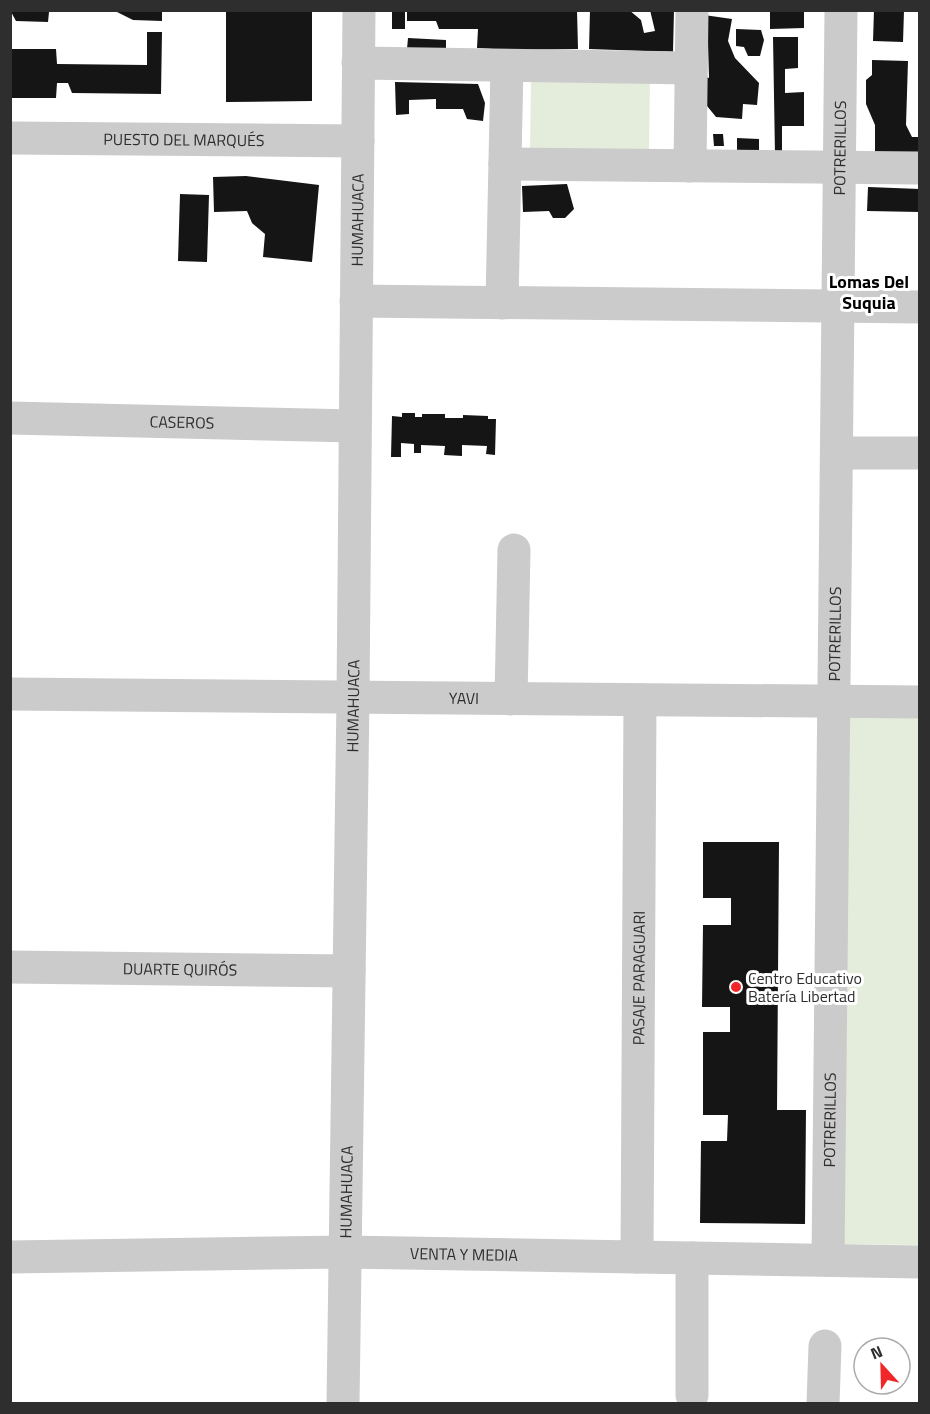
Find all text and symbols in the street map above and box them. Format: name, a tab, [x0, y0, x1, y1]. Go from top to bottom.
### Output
street label: POTRERILLOS	[827, 100, 852, 196]
street label: PUESTO DEL MARQUÉS	[103, 127, 265, 152]
street label: HUMAHUACA	[345, 173, 370, 267]
district label: Lomas Del Suquia	[829, 268, 909, 316]
street label: CASEROS	[149, 409, 215, 435]
street label: POTRERILLOS	[822, 586, 847, 682]
street label: HUMAHUACA	[340, 659, 365, 753]
street label: YAVI	[449, 686, 479, 710]
street label: PASAJE PARAGUARI	[626, 911, 651, 1045]
street label: DUARTE QUIRÓS	[123, 956, 237, 982]
place label: Centro Educativo Batería Libertad	[748, 966, 862, 1008]
marker: Centro Educativo Batería Libertad	[729, 980, 743, 994]
street label: POTRERILLOS	[817, 1072, 842, 1168]
street label: HUMAHUACA	[333, 1145, 359, 1239]
street label: VENTA Y MEDIA	[410, 1241, 519, 1267]
north arrow	[852, 1336, 912, 1396]
text: N	[867, 1339, 886, 1365]

